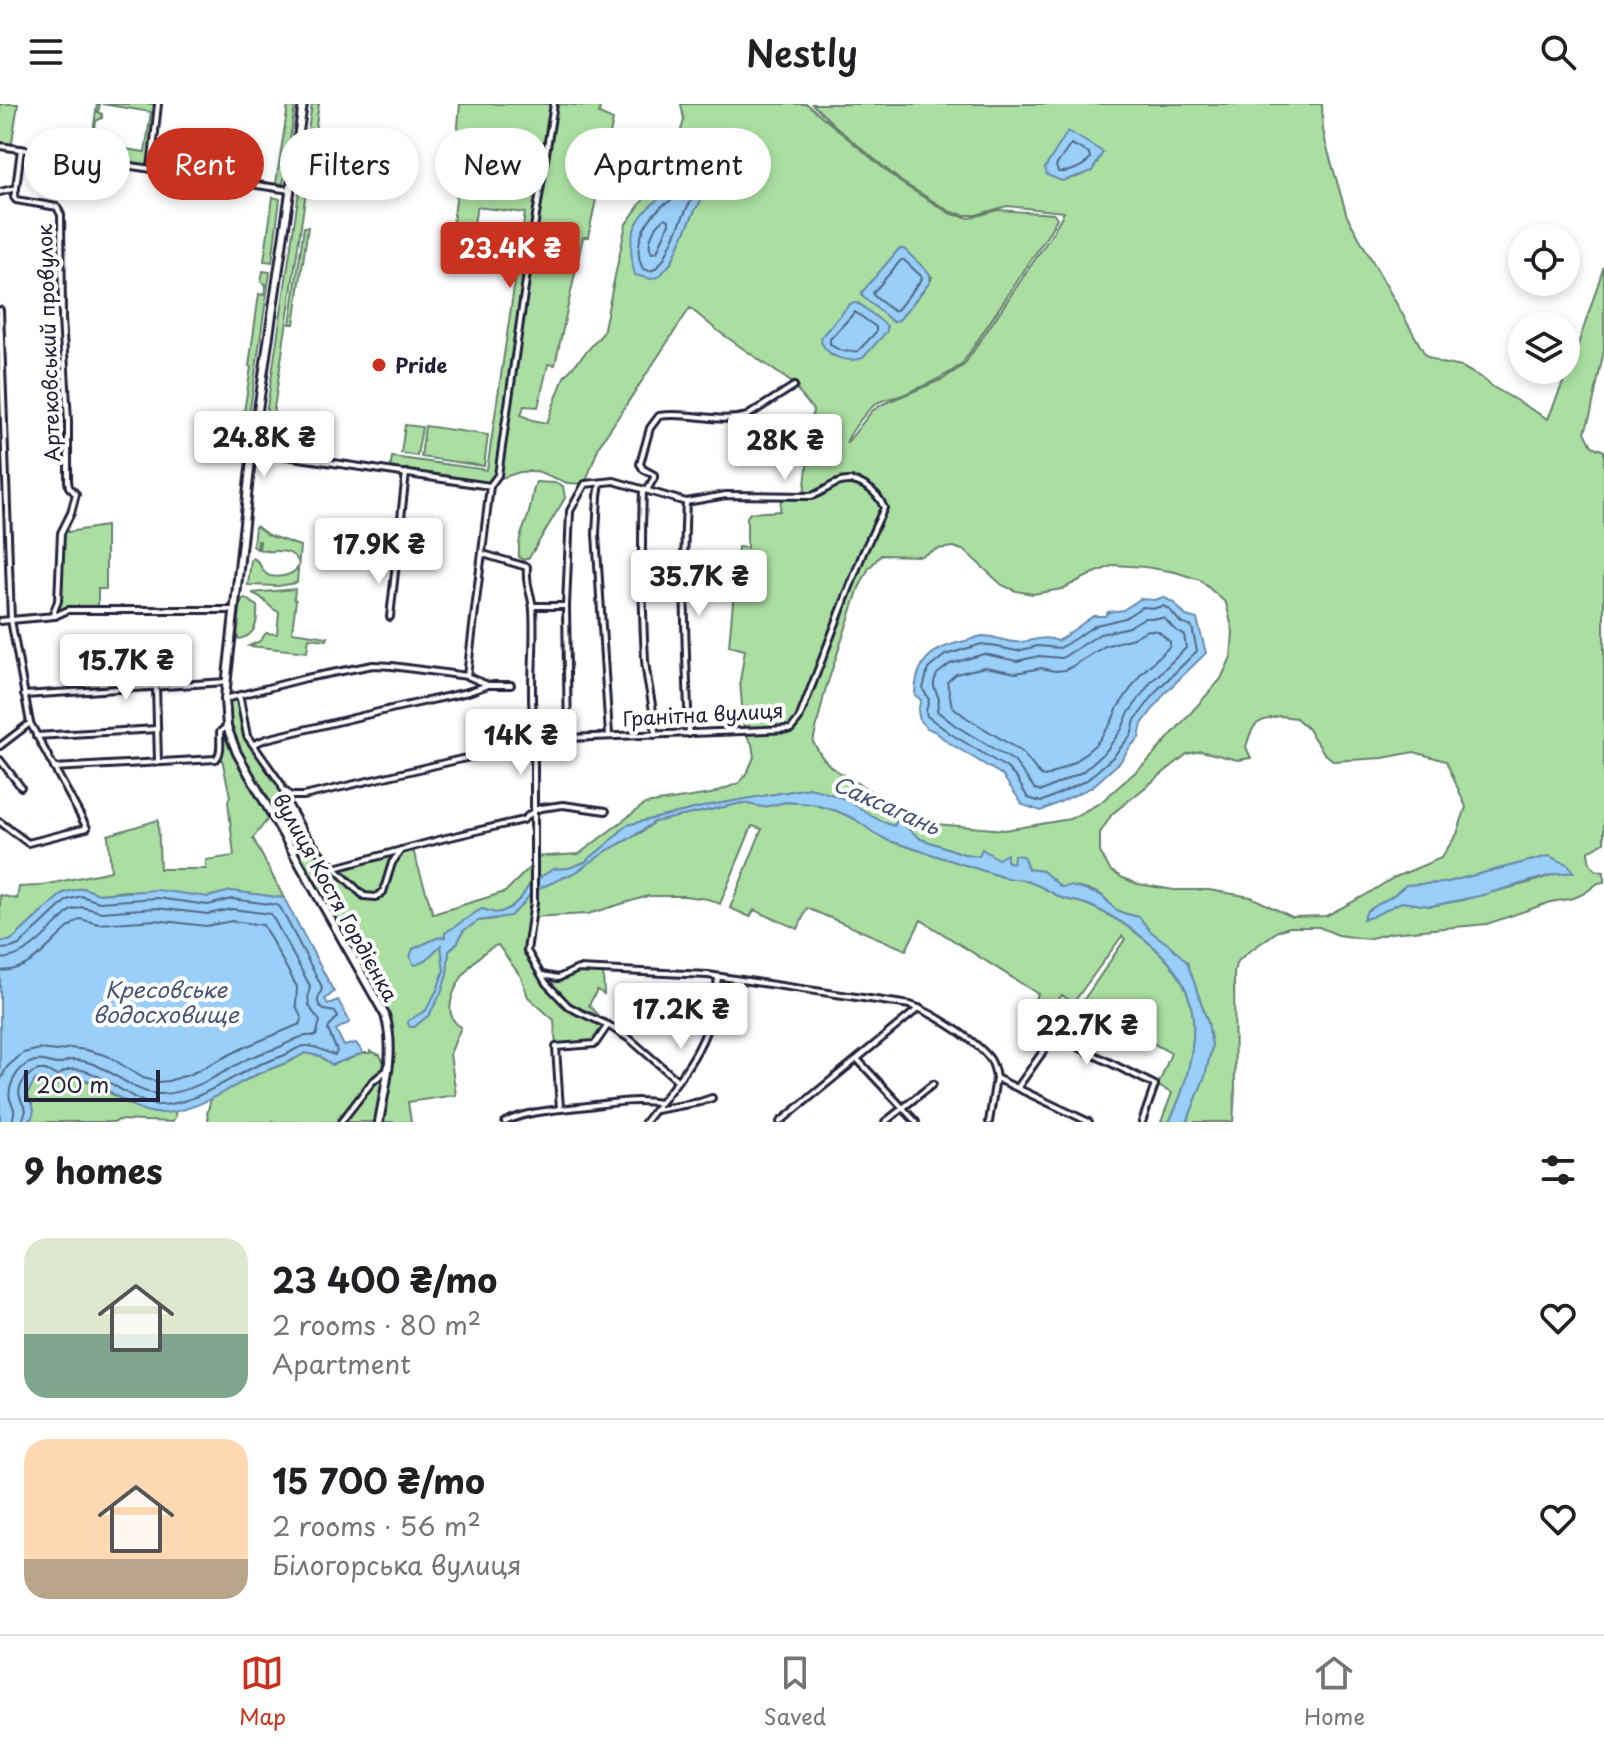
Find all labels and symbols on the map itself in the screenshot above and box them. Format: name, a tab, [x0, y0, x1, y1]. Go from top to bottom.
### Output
pin: 23.4K ₴	[436, 222, 584, 290]
street label: Артековський провулок	[29, 223, 67, 462]
place label: Pride	[395, 350, 447, 380]
marker: Pride	[370, 356, 388, 374]
pin: 24.8K ₴	[190, 411, 338, 479]
pin: 28K ₴	[729, 414, 841, 482]
pin: 17.9K ₴	[305, 518, 453, 586]
pin: 35.7K ₴	[625, 550, 773, 618]
pin: 15.7K ₴	[52, 634, 200, 702]
street label: Гранітна вулиця	[622, 695, 784, 733]
pin: 14K ₴	[465, 709, 577, 777]
water label: Саксагань	[828, 766, 947, 843]
street label: вулиця Костя Гордієнка	[266, 787, 406, 1007]
water label: Кресовське водосховище	[93, 972, 240, 1030]
pin: 17.2K ₴	[607, 983, 755, 1051]
pin: 22.7K ₴	[1013, 999, 1161, 1067]
scale bar	[24, 1066, 160, 1102]

